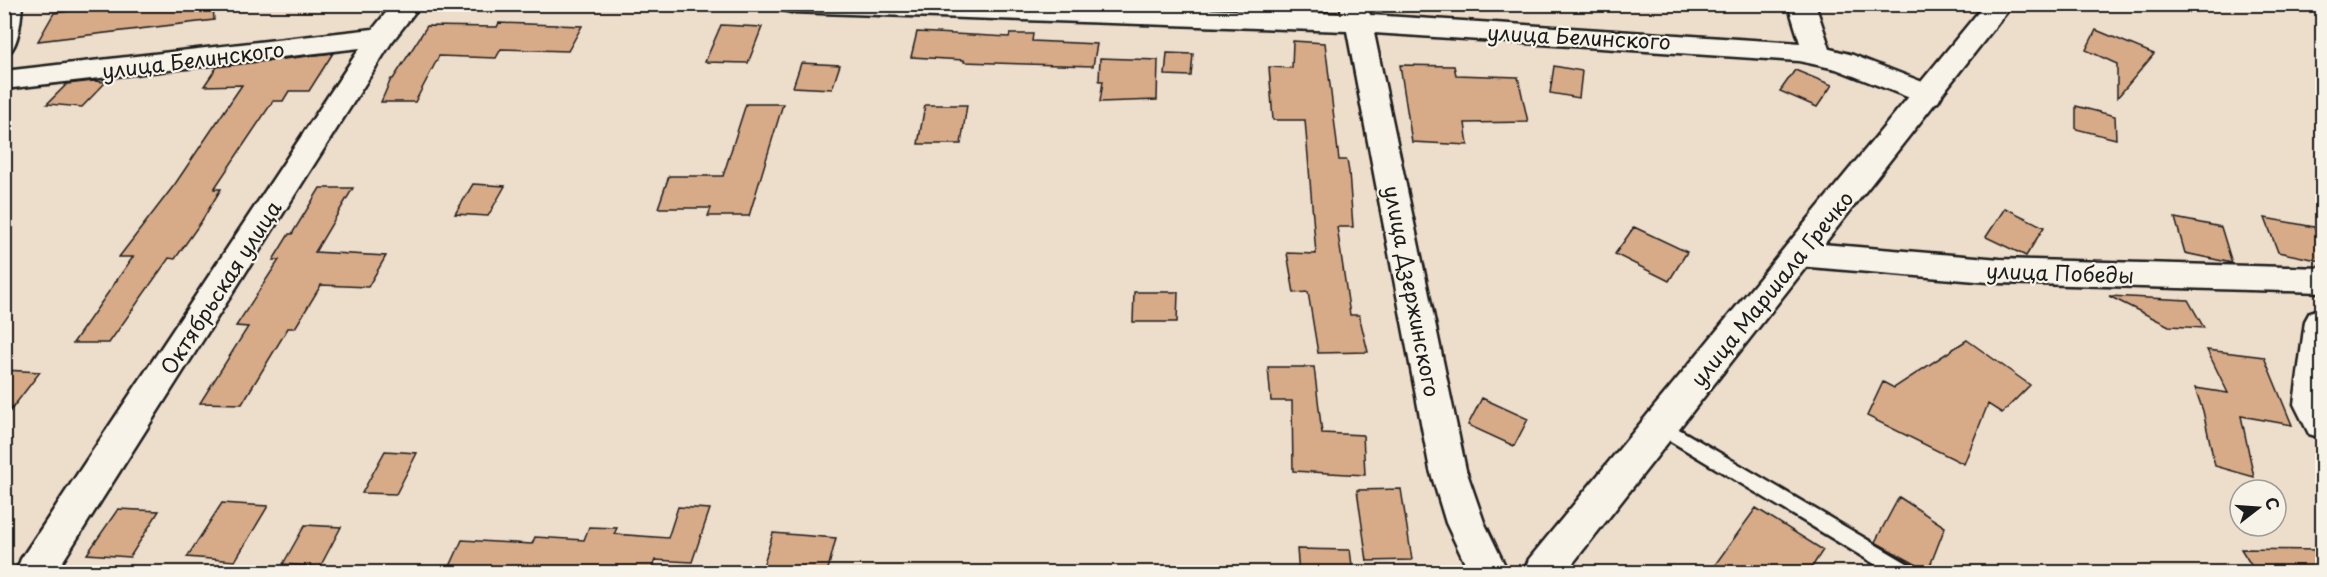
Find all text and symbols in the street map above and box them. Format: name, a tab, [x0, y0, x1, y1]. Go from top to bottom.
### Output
street label: улица Белинского	[1486, 15, 1672, 57]
street label: улица Белинского	[100, 32, 286, 86]
street label: улица Дзержинского	[1377, 183, 1449, 399]
street label: улица Маршала Гречко	[1682, 183, 1860, 393]
street label: Октябрьская улица	[152, 193, 289, 380]
street label: улица Победы	[1985, 253, 2135, 291]
north arrow	[2228, 478, 2288, 538]
text: С	[2260, 494, 2287, 513]

